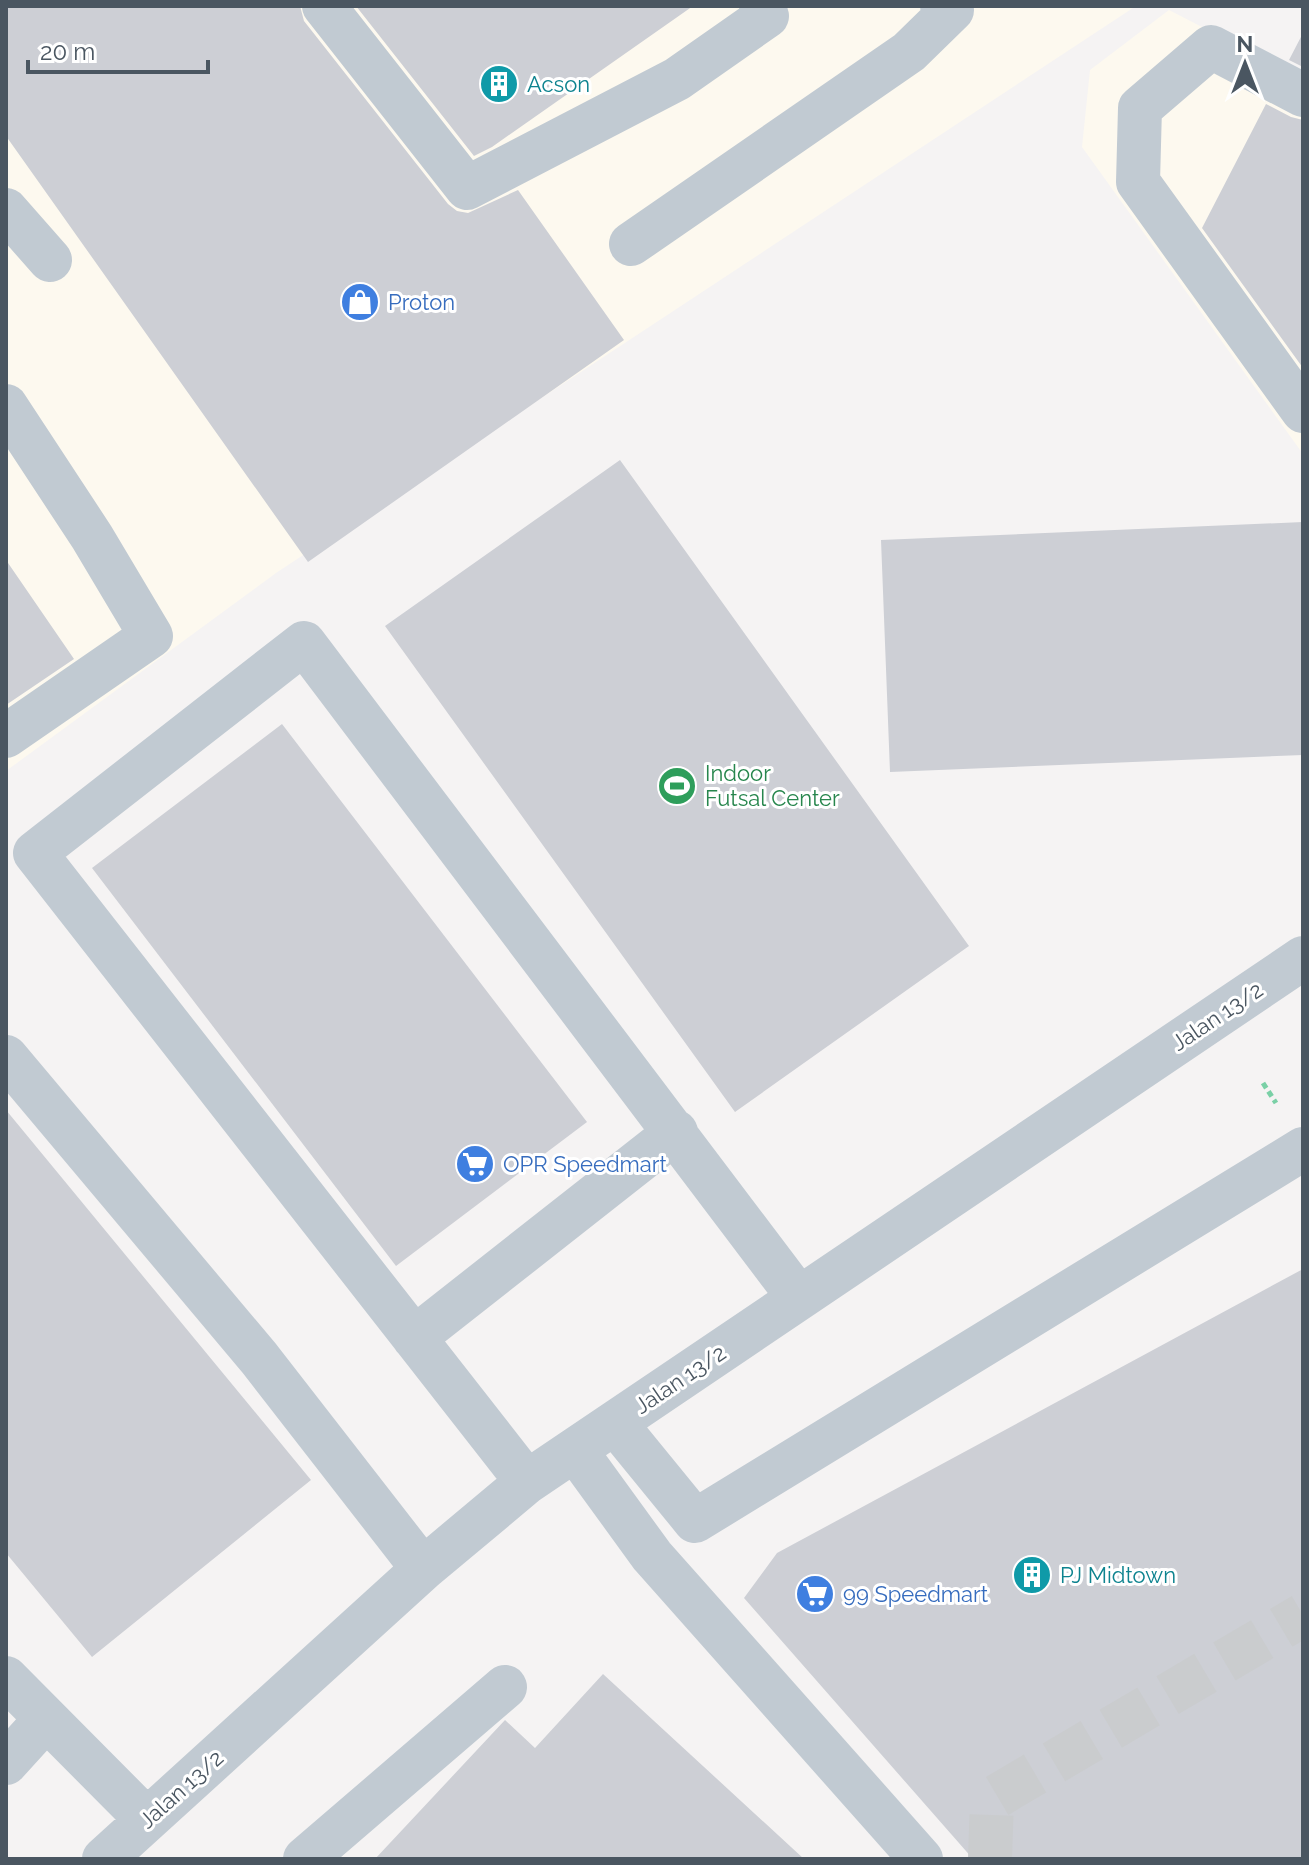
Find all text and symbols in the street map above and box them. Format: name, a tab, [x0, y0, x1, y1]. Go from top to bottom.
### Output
scale bar	[28, 24, 208, 74]
north arrow	[1205, 24, 1285, 104]
text: N	[1237, 31, 1253, 57]
text: 20 m	[40, 37, 95, 66]
building icon: Acson	[478, 63, 520, 105]
place label: Acson	[527, 71, 590, 97]
shop icon: Proton	[339, 281, 381, 323]
place label: Proton	[388, 289, 455, 315]
place label: Indoor Futsal Center	[705, 760, 840, 811]
sports icon: Indoor Futsal Center	[656, 765, 698, 807]
street label: Jalan 13/2	[1167, 976, 1267, 1056]
supermarket icon: OPR Speedmart	[454, 1143, 496, 1185]
place label: OPR Speedmart	[503, 1151, 668, 1177]
street label: Jalan 13/2	[630, 1339, 730, 1419]
building icon: PJ Midtown	[1011, 1554, 1053, 1596]
place label: PJ Midtown	[1060, 1562, 1176, 1588]
supermarket icon: 99 Speedmart	[794, 1573, 836, 1615]
place label: 99 Speedmart	[843, 1581, 989, 1607]
street label: Jalan 13/2	[134, 1744, 228, 1834]

